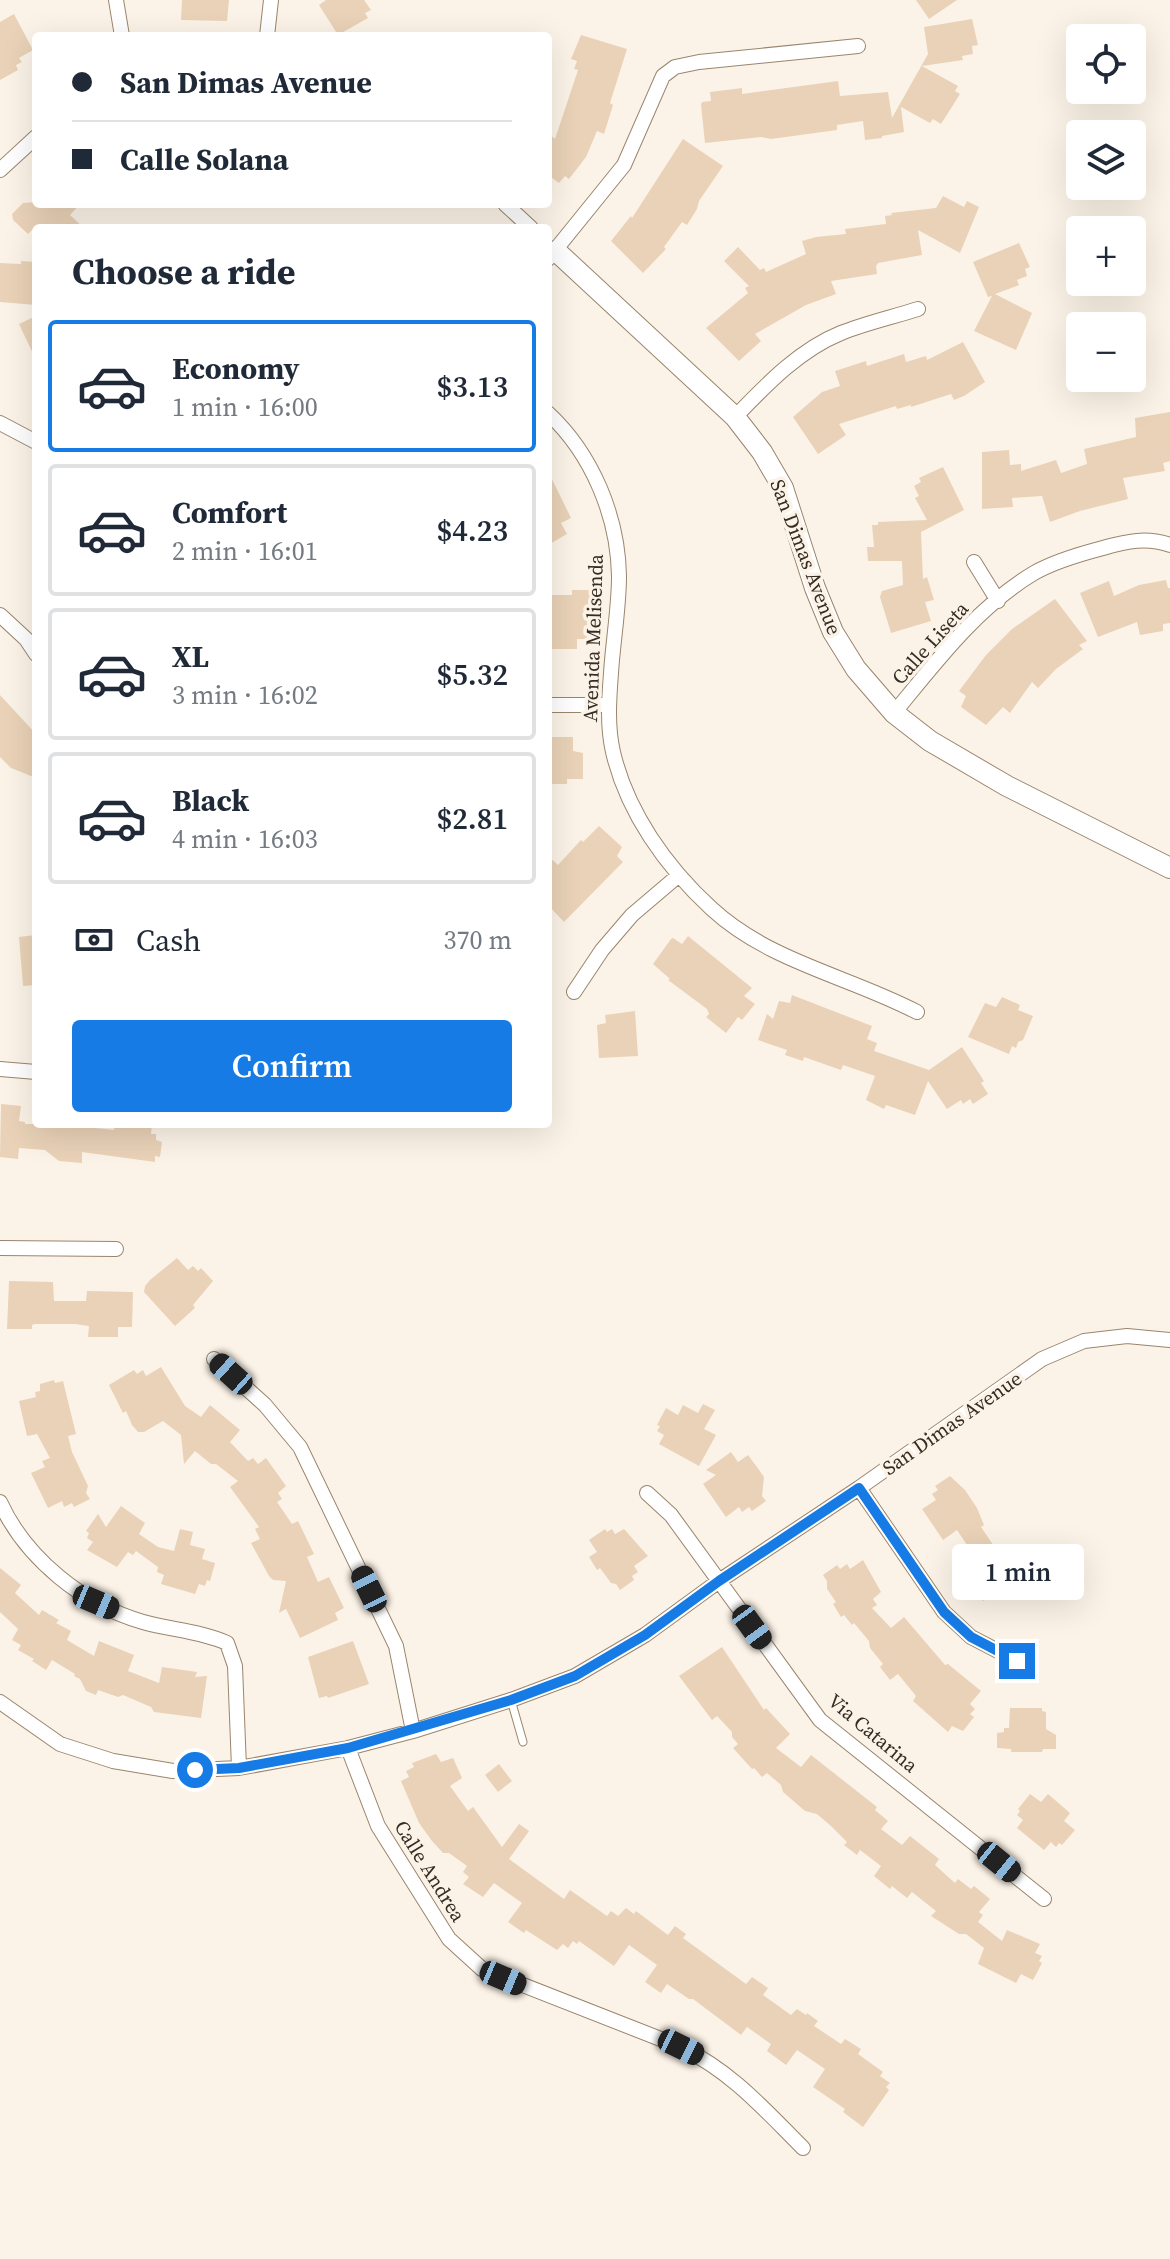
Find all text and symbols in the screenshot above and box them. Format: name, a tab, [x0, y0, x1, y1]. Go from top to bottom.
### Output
map controls	[1066, 24, 1146, 392]
button: locate	[1066, 24, 1146, 104]
text: San Dimas Avenue	[120, 62, 372, 103]
button: layers	[1066, 120, 1146, 200]
text: Calle Solana	[120, 139, 289, 180]
button: +	[1066, 216, 1146, 296]
text: Choose a ride	[72, 247, 295, 296]
button: −	[1066, 312, 1146, 392]
text: Economy	[172, 348, 300, 389]
icon: car	[76, 350, 148, 422]
text: $3.13	[437, 366, 508, 407]
text: 1 min · 16:00	[172, 389, 318, 425]
street label: San Dimas Avenue	[763, 475, 849, 639]
text: Comfort	[172, 492, 287, 533]
icon: car	[76, 494, 148, 566]
text: $4.23	[437, 510, 508, 551]
text: 2 min · 16:01	[172, 533, 318, 569]
street label: Avenida Melisenda	[576, 553, 610, 722]
street label: Calle Liseta	[885, 595, 975, 691]
text: XL	[172, 636, 209, 677]
icon: car	[76, 638, 148, 710]
text: $5.32	[437, 654, 508, 695]
text: 3 min · 16:02	[172, 677, 318, 713]
text: Black	[172, 780, 249, 821]
icon: car	[76, 782, 148, 854]
text: $2.81	[437, 798, 508, 839]
text: 4 min · 16:03	[172, 821, 318, 857]
icon: cash	[72, 918, 116, 962]
text: Cash	[136, 920, 201, 961]
text: 370 m	[444, 922, 512, 958]
button: Confirm	[72, 1020, 512, 1112]
car	[205, 1349, 257, 1399]
street label: San Dimas Avenue	[877, 1364, 1027, 1482]
callout: 1 min	[951, 1545, 1083, 1601]
text: 1 min	[985, 1554, 1051, 1590]
car	[348, 1562, 390, 1616]
car	[69, 1582, 123, 1622]
car	[728, 1601, 776, 1653]
route end	[999, 1643, 1035, 1679]
street label: Via Catarina	[822, 1687, 925, 1780]
route start	[177, 1752, 213, 1788]
street label: Calle Andrea	[388, 1815, 473, 1928]
car	[973, 1838, 1025, 1886]
car	[476, 1958, 530, 1998]
car	[654, 2026, 708, 2068]

